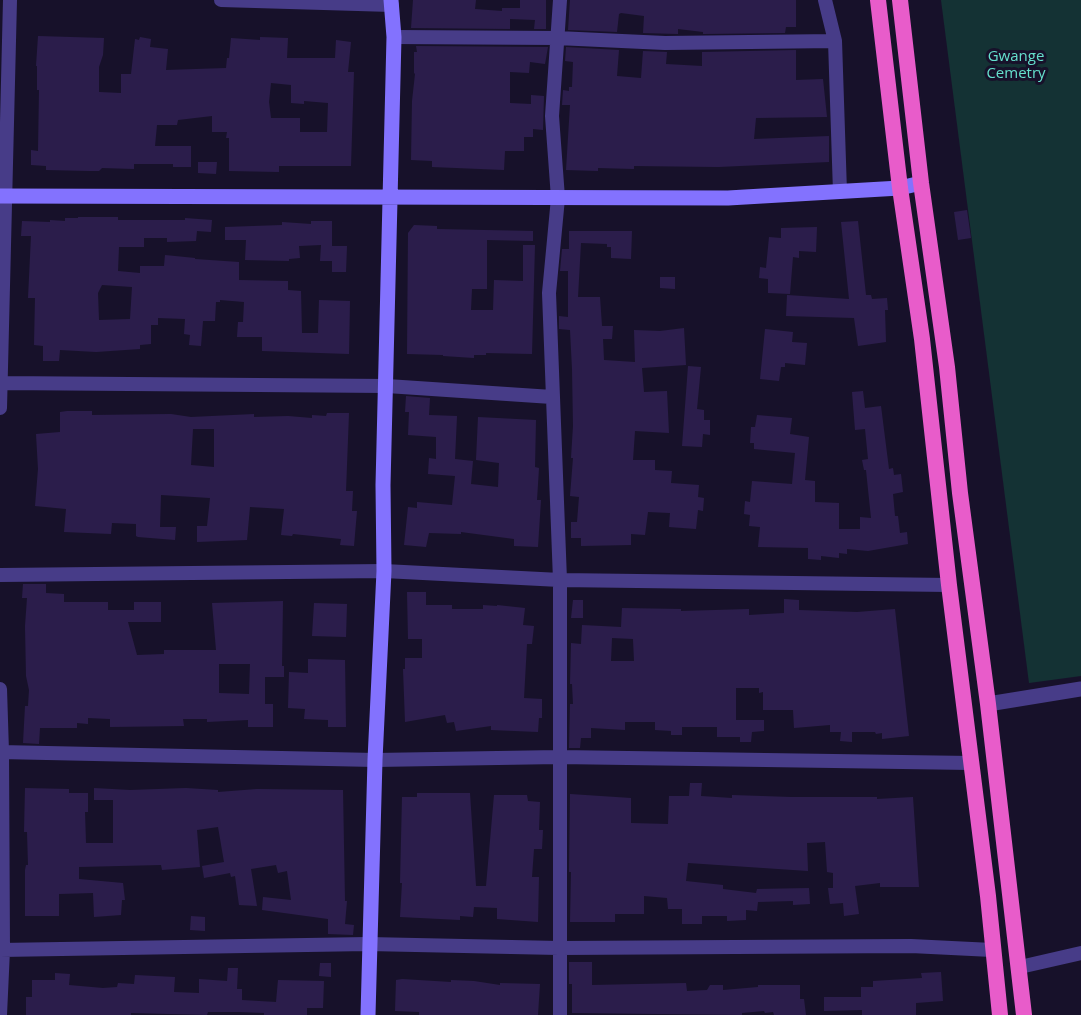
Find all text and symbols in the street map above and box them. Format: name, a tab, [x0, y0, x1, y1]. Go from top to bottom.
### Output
park label: Gwange Cemetry	[986, 48, 1046, 83]

